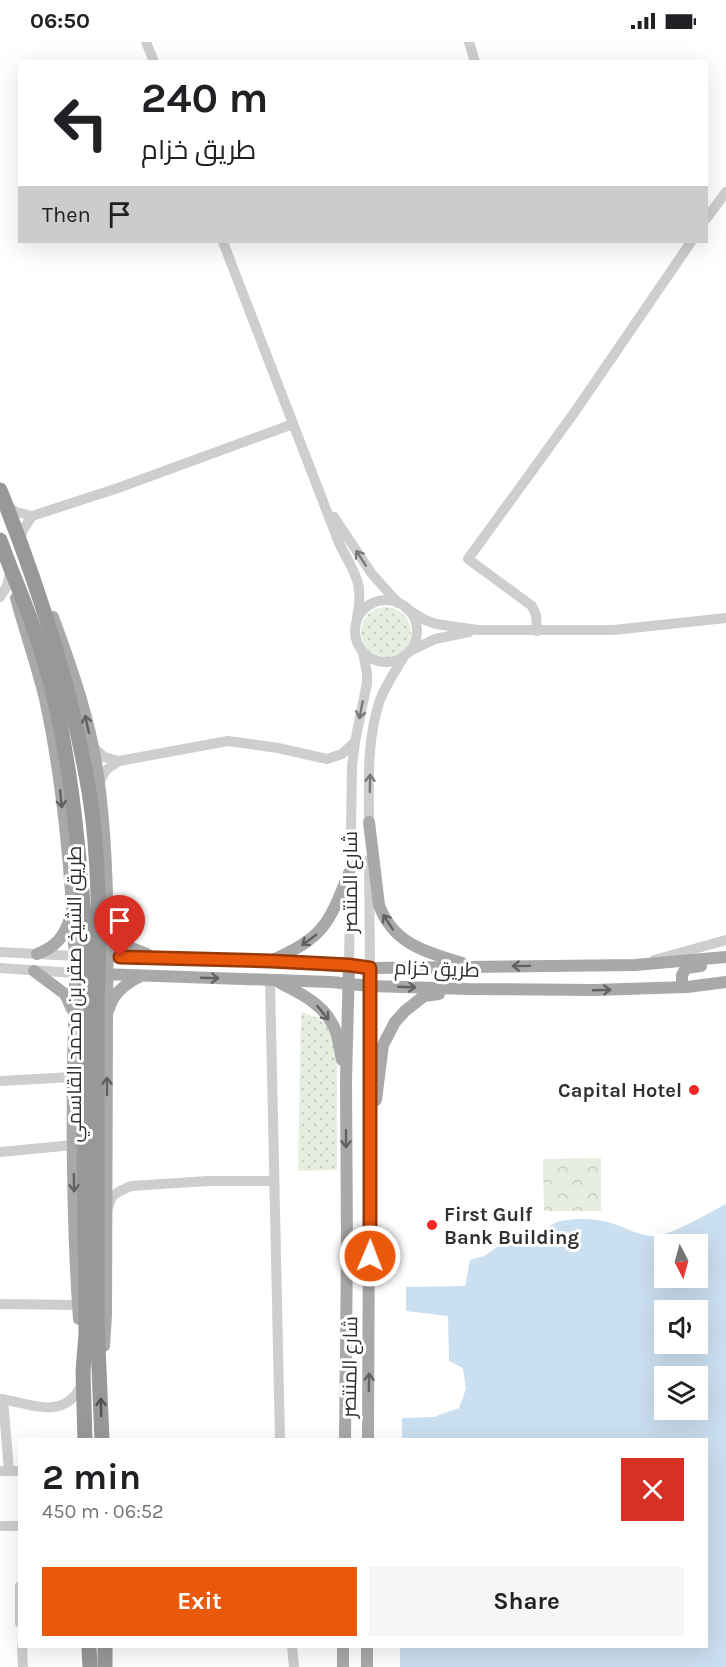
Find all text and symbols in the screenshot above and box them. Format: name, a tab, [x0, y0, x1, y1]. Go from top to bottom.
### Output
text: 06:50	[30, 8, 90, 34]
text: 240 m	[141, 73, 268, 123]
icon: left	[42, 84, 120, 162]
text: طريق خزام	[141, 134, 256, 166]
icon: arrive	[103, 198, 136, 231]
text: Then	[42, 202, 91, 228]
one-way arrow	[355, 550, 367, 567]
one-way arrow	[355, 700, 366, 719]
one-way arrow	[81, 715, 93, 734]
one-way arrow	[364, 774, 375, 794]
one-way arrow	[56, 788, 67, 808]
street label: شارع المنتصر	[339, 831, 364, 934]
street label: طريق الشيخ صقر بن محمد القاسمي	[63, 846, 90, 1142]
pin	[94, 895, 145, 957]
icon: arrive	[103, 904, 136, 937]
one-way arrow	[382, 914, 394, 931]
one-way arrow	[302, 933, 318, 946]
street label: طريق خزام	[394, 956, 480, 984]
one-way arrow	[511, 961, 531, 972]
one-way arrow	[200, 973, 220, 984]
one-way arrow	[396, 982, 416, 993]
one-way arrow	[591, 984, 611, 995]
one-way arrow	[317, 1005, 330, 1021]
one-way arrow	[101, 1076, 113, 1096]
place label: Capital Hotel	[558, 1079, 682, 1102]
marker: Capital Hotel	[687, 1083, 701, 1097]
one-way arrow	[340, 1128, 352, 1148]
one-way arrow	[68, 1172, 80, 1192]
place label: First Gulf Bank Building	[444, 1203, 579, 1249]
marker: First Gulf Bank Building	[425, 1218, 439, 1232]
position arrow	[338, 1224, 402, 1288]
north arrow	[654, 1234, 708, 1288]
map controls	[654, 1234, 708, 1420]
button: sound	[654, 1300, 708, 1354]
street label: شارع المنتصر	[338, 1316, 364, 1419]
button: layers	[654, 1366, 708, 1420]
one-way arrow	[363, 1372, 375, 1392]
one-way arrow	[96, 1398, 107, 1418]
text: 2 min	[42, 1456, 141, 1498]
button: close	[621, 1458, 684, 1521]
text: 450 m · 06:52	[42, 1500, 164, 1523]
button: Exit	[42, 1567, 357, 1636]
button: Share	[369, 1567, 684, 1636]

